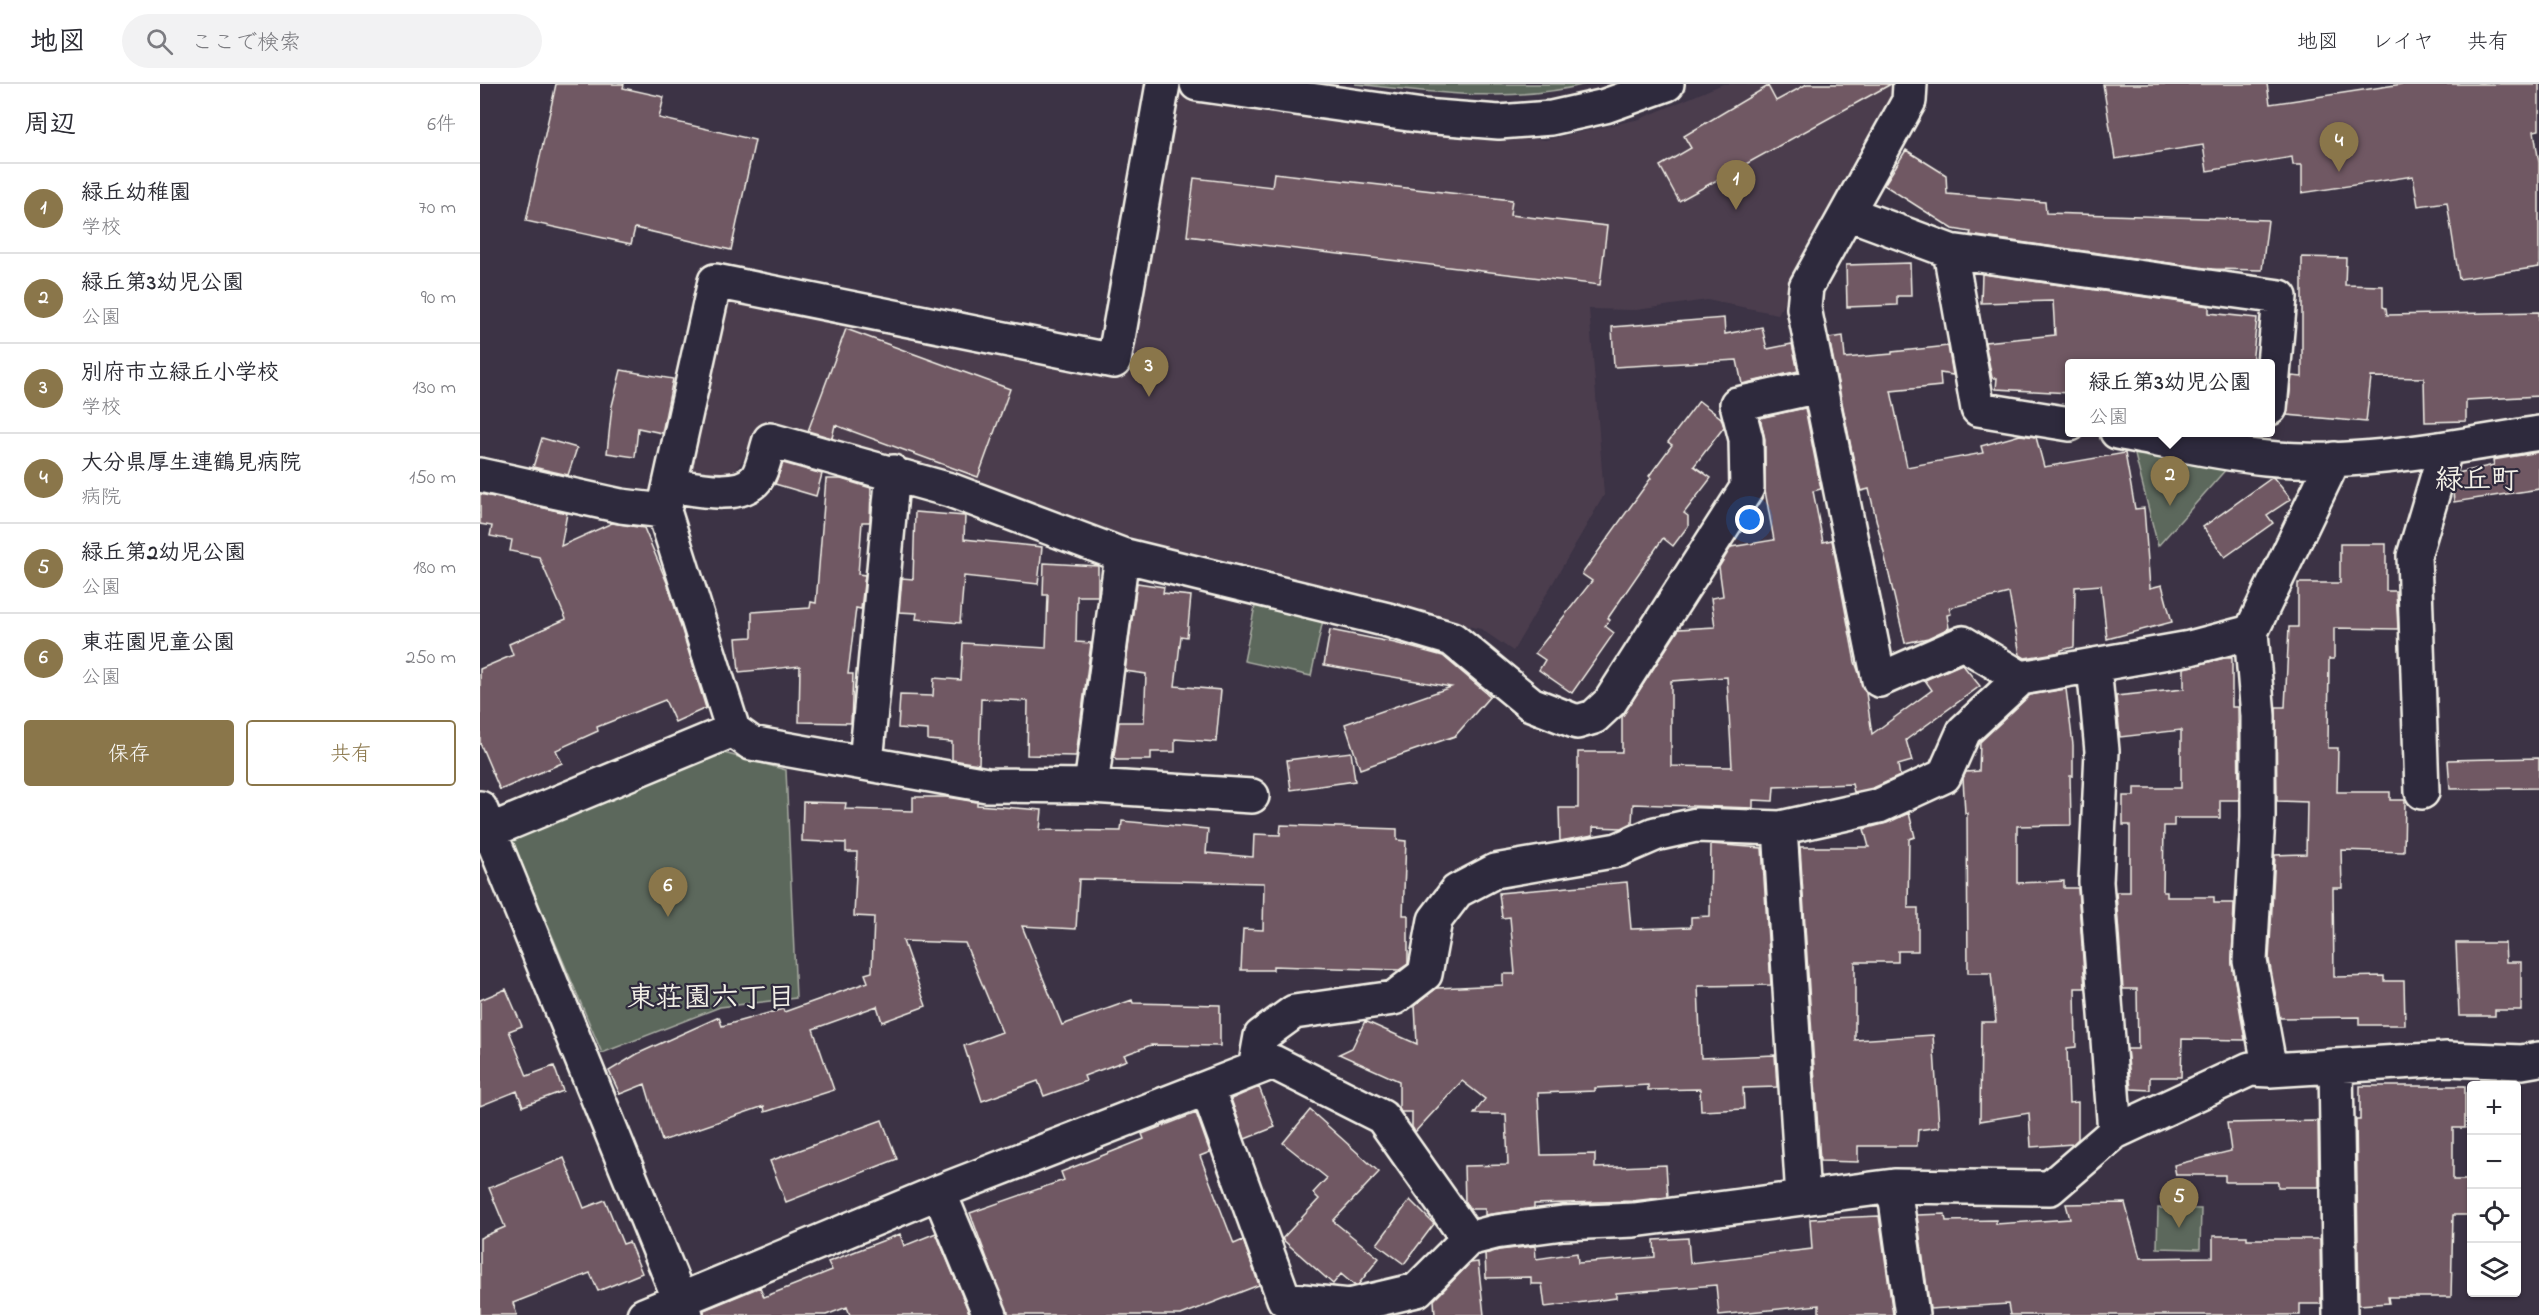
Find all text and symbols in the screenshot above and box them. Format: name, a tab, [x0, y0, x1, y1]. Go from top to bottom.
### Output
search box	[122, 14, 542, 68]
text: 地図	[30, 23, 86, 64]
icon: search	[143, 25, 176, 58]
text: ここで検索	[191, 28, 301, 60]
text: 地図	[2297, 28, 2339, 58]
text: レイヤ	[2372, 28, 2434, 58]
text: 共有	[2467, 28, 2509, 58]
text: 周辺	[24, 107, 76, 145]
text: 6件	[427, 111, 456, 140]
pin: 4	[2320, 122, 2358, 172]
pin: 1	[1716, 160, 1756, 210]
text: 緑丘幼稚園	[81, 178, 191, 210]
text: 1	[40, 194, 47, 223]
text: 70 m	[419, 194, 456, 223]
text: 学校	[81, 214, 121, 243]
text: 緑丘第3幼児公園	[81, 268, 244, 300]
text: 2	[39, 284, 48, 313]
text: 90 m	[421, 284, 456, 313]
text: 公園	[81, 304, 121, 333]
pin: 3	[1130, 348, 1168, 397]
text: 別府市立緑丘小学校	[81, 358, 279, 390]
popup	[2065, 359, 2275, 437]
text: 緑丘第3幼児公園	[2088, 368, 2252, 400]
text: 3	[39, 374, 48, 403]
text: 130 m	[412, 374, 456, 403]
text: 学校	[81, 394, 121, 423]
text: 公園	[2088, 404, 2128, 433]
text: 大分県厚生連鶴見病院	[81, 448, 301, 480]
pin: 2	[2150, 456, 2190, 506]
district label: 緑丘町	[2435, 461, 2519, 502]
text: 4	[39, 464, 48, 493]
text: 150 m	[409, 464, 456, 493]
text: 病院	[81, 484, 121, 513]
your location	[1735, 505, 1764, 534]
text: 緑丘第2幼児公園	[81, 538, 246, 570]
text: 5	[38, 554, 49, 583]
text: 180 m	[413, 554, 456, 583]
text: 公園	[81, 574, 121, 603]
text: 東荘園児童公園	[81, 628, 235, 660]
text: 6	[39, 644, 48, 673]
text: 250 m	[405, 644, 456, 673]
text: 公園	[81, 664, 121, 693]
button: 保存	[24, 720, 234, 786]
button: 共有	[246, 720, 456, 786]
pin: 6	[648, 868, 687, 917]
district label: 東荘園六丁目	[627, 979, 795, 1020]
map controls	[2467, 1081, 2521, 1297]
button: +	[2467, 1081, 2521, 1135]
button: −	[2467, 1135, 2521, 1189]
pin: 5	[2160, 1178, 2198, 1228]
button: locate	[2467, 1189, 2521, 1243]
button: layers	[2467, 1243, 2521, 1297]

